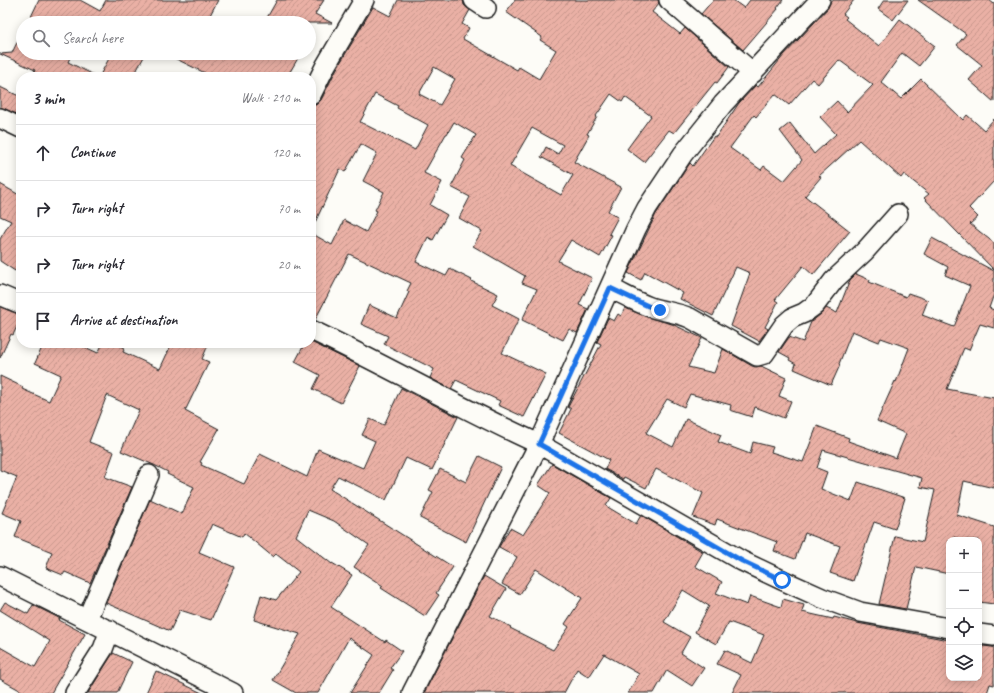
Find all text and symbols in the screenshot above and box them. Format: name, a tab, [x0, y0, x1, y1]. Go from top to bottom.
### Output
search box	[16, 16, 316, 60]
icon: search	[30, 27, 52, 49]
text: Search here	[62, 29, 123, 48]
text: 3 min	[32, 88, 65, 109]
text: Walk · 210 m	[241, 90, 300, 106]
icon: ahead	[32, 142, 54, 164]
text: Continue	[70, 143, 115, 162]
text: 120 m	[272, 145, 300, 161]
icon: right	[32, 198, 54, 220]
text: Turn right	[70, 199, 123, 218]
text: 70 m	[278, 201, 300, 217]
icon: right	[32, 254, 54, 276]
text: Turn right	[70, 255, 123, 274]
text: 20 m	[278, 257, 300, 273]
route end	[651, 301, 669, 319]
icon: arrive	[32, 310, 54, 332]
text: Arrive at destination	[70, 311, 177, 330]
map controls	[946, 537, 982, 681]
button: +	[946, 537, 982, 573]
route start	[773, 571, 791, 589]
button: −	[946, 573, 982, 609]
button: locate	[946, 609, 982, 645]
button: layers	[946, 645, 982, 681]

